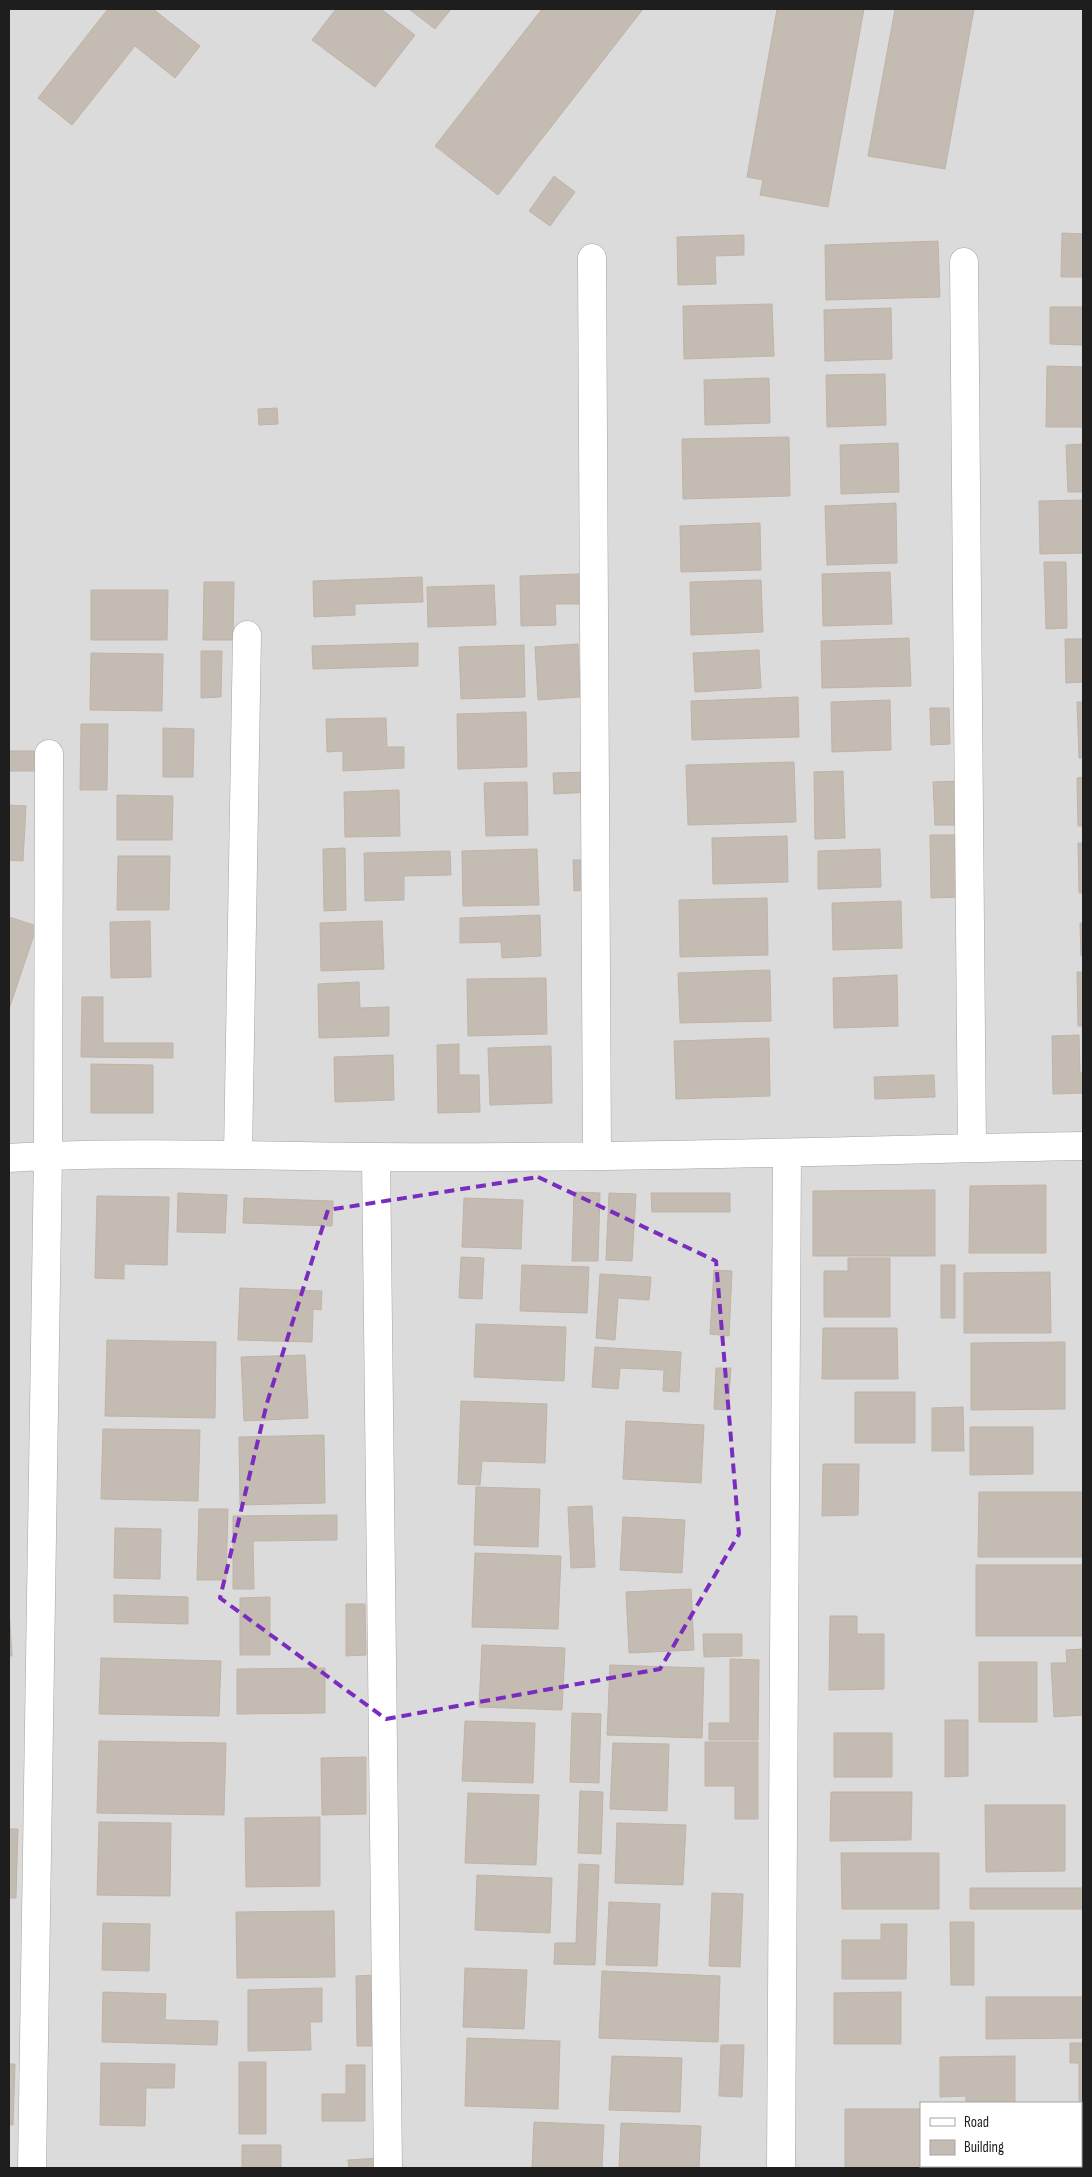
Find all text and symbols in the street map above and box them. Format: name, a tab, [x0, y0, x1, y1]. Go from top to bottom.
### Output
legend	[920, 2102, 1082, 2167]
text: Road	[964, 2113, 989, 2132]
text: Building	[964, 2138, 1004, 2157]

